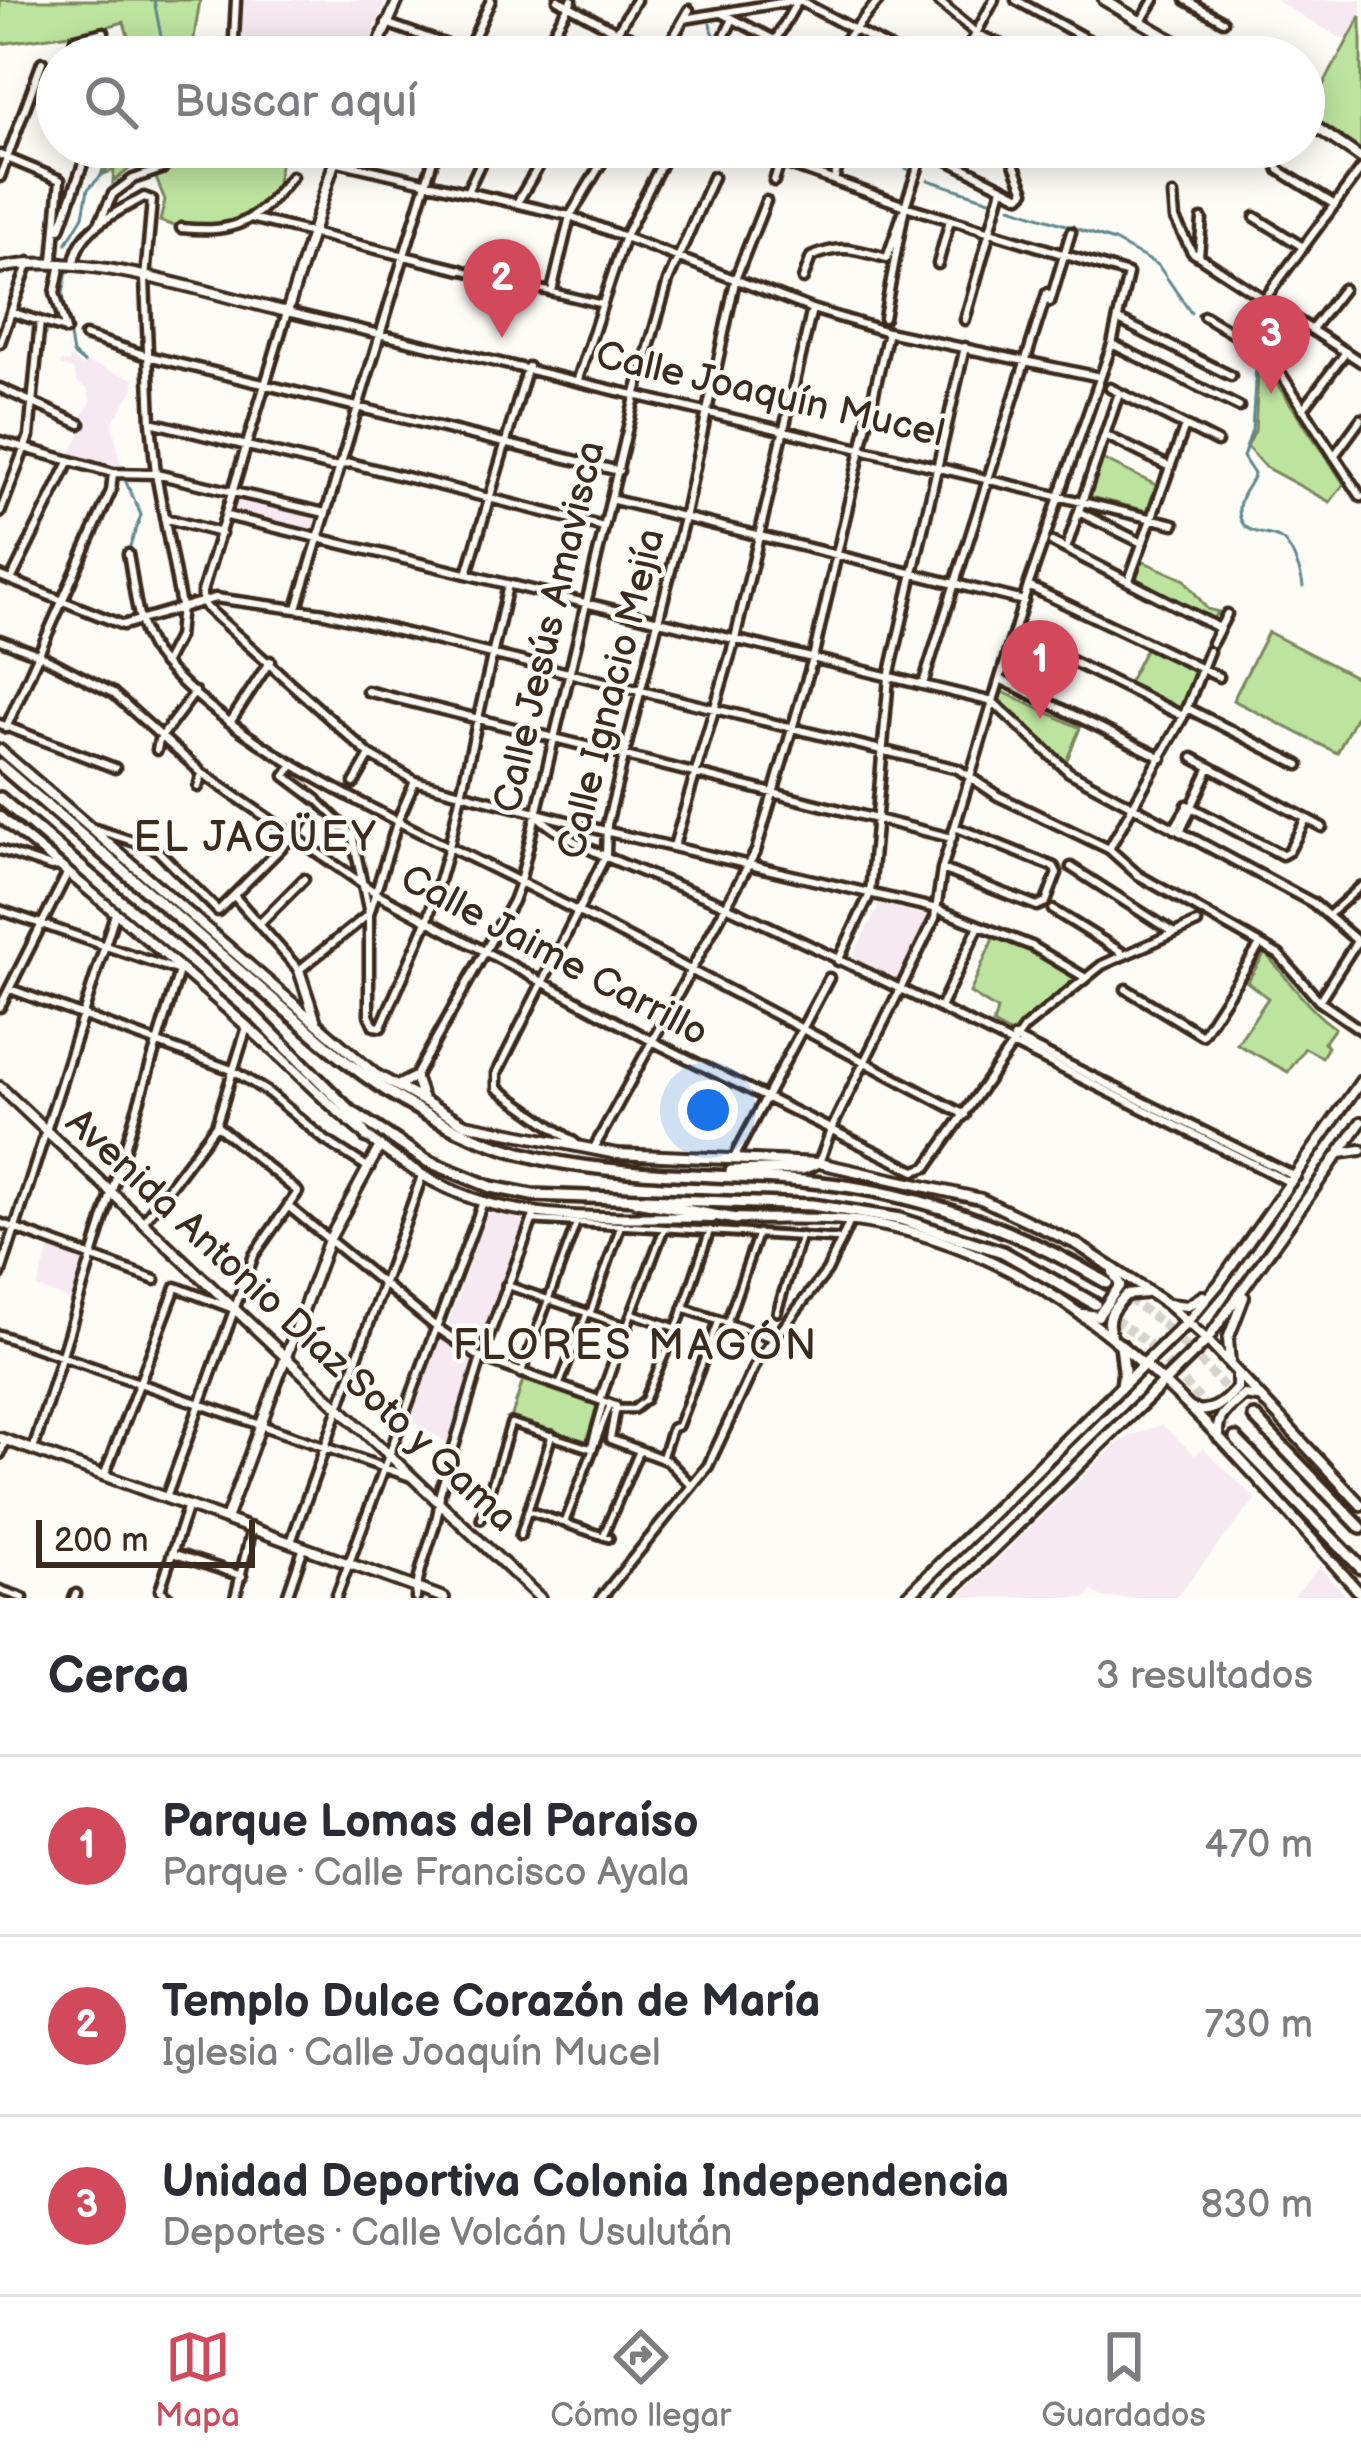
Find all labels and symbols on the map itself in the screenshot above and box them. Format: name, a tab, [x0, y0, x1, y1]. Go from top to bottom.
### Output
pin: 2	[463, 239, 541, 338]
pin: 3	[1232, 295, 1310, 394]
street label: Calle Joaquín Mucel	[591, 332, 949, 458]
street label: Calle Jesús Amavisca	[484, 437, 616, 817]
street label: Calle Ignacio Mejía	[548, 524, 676, 864]
pin: 1	[1001, 620, 1079, 719]
district label: EL JAGÜEY	[133, 812, 379, 864]
street label: Calle Jaime Carrillo	[392, 855, 716, 1057]
your location	[678, 1080, 738, 1140]
street label: Avenida Antonio Díaz Soto y Gama	[56, 1099, 526, 1543]
district label: FLORES MAGÓN	[453, 1319, 819, 1372]
scale bar	[36, 1514, 255, 1567]

